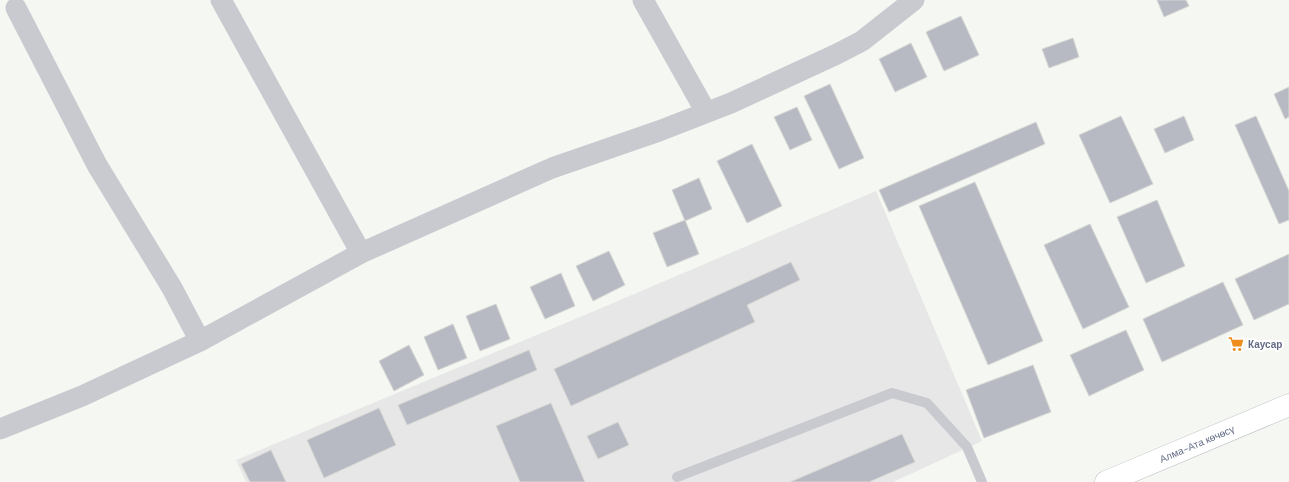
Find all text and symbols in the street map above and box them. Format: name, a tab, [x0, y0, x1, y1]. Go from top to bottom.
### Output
supermarket icon: Каусар	[1227, 335, 1245, 353]
place label: Каусар	[1248, 338, 1282, 351]
street label: Алма-Ата көчөсү	[1158, 422, 1236, 466]

